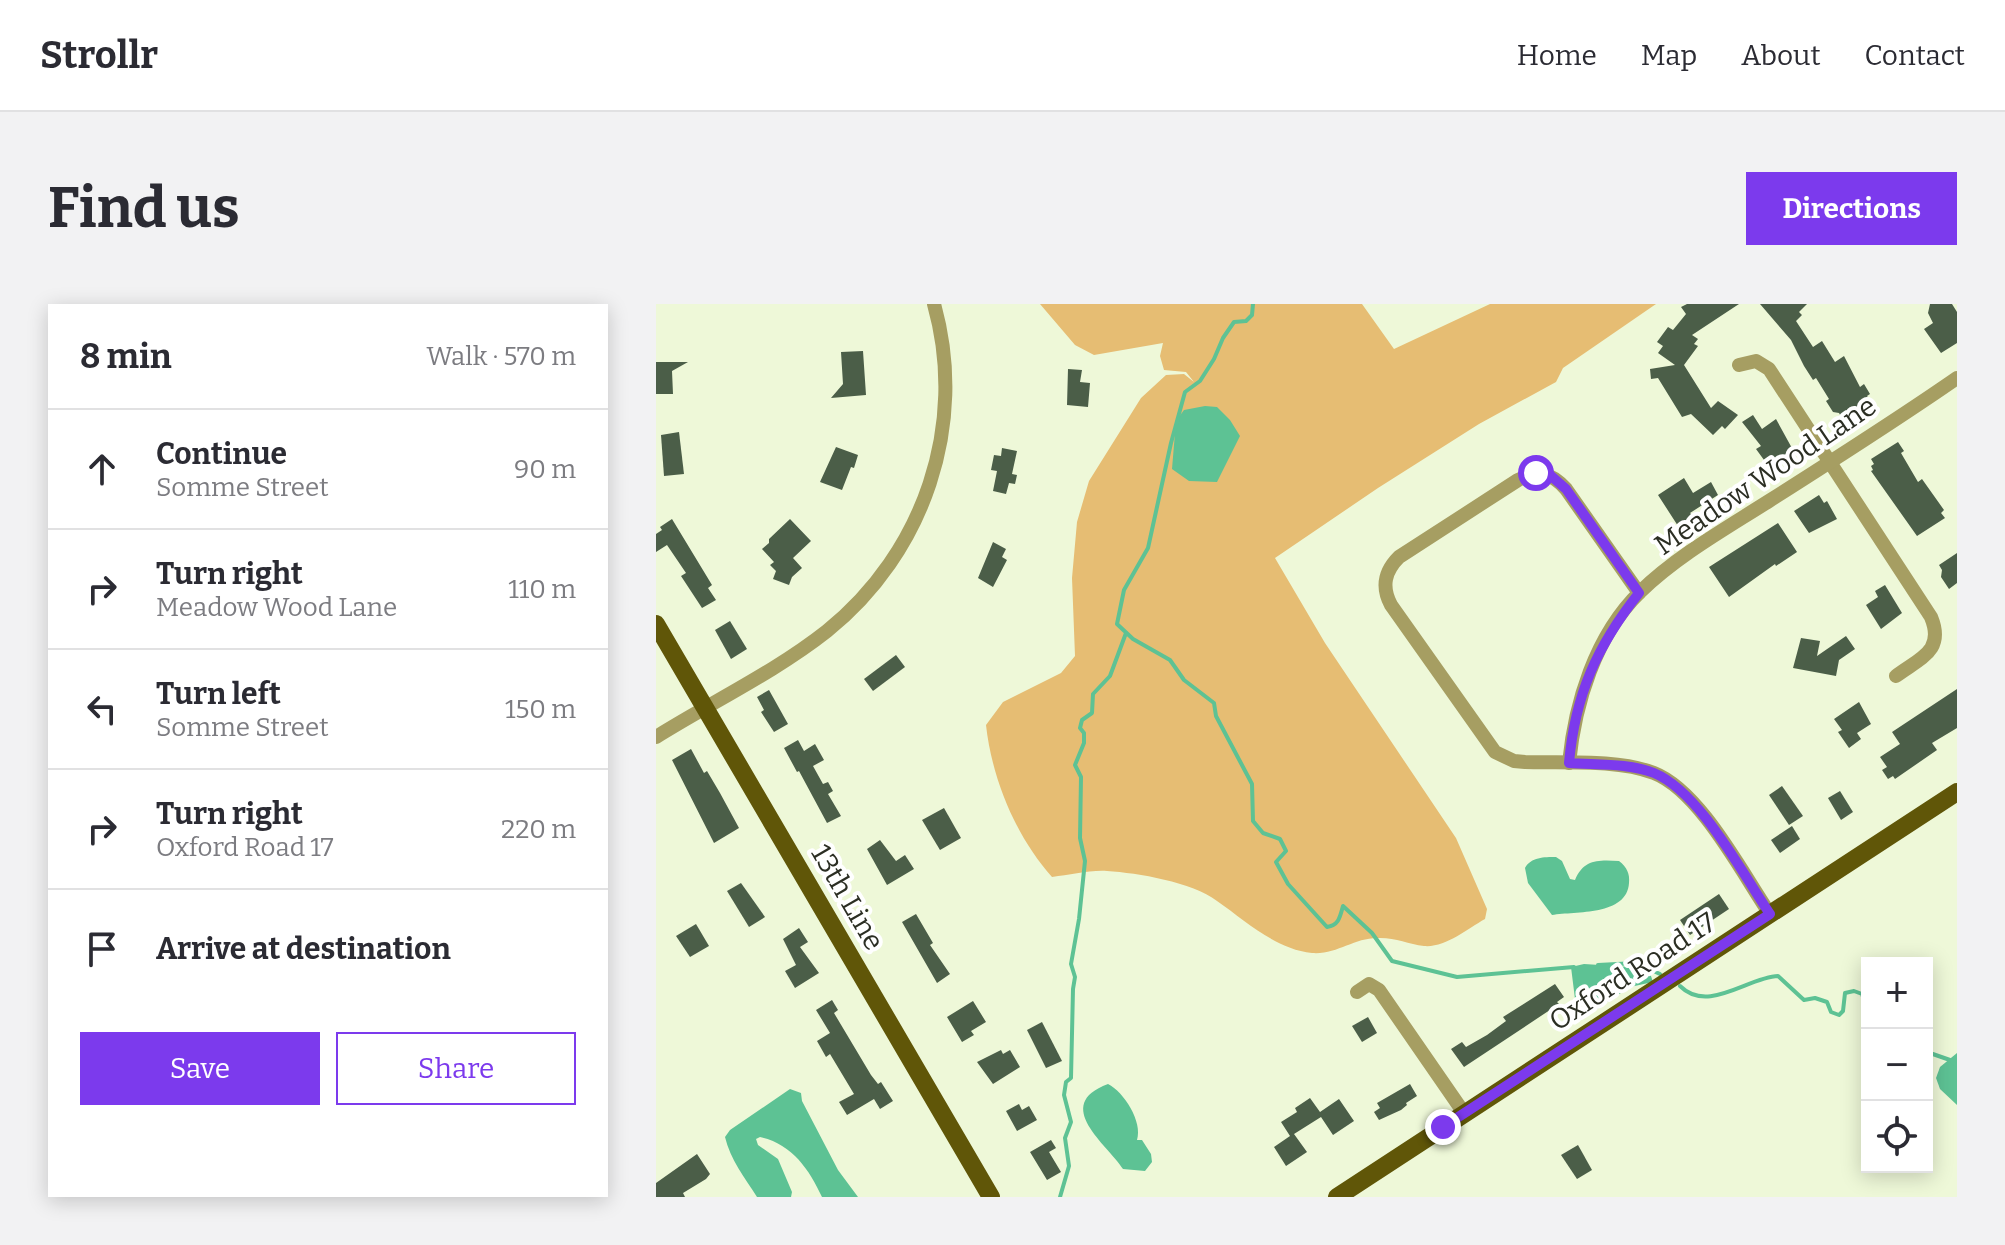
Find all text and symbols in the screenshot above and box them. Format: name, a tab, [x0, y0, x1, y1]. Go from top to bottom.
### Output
text: Strollr	[40, 32, 158, 78]
text: Home	[1517, 39, 1597, 72]
text: Map	[1641, 39, 1697, 72]
text: About	[1741, 39, 1821, 72]
text: Contact	[1865, 39, 1965, 72]
button: Directions	[1746, 172, 1957, 245]
text: Find us	[48, 175, 240, 242]
text: 8 min	[80, 336, 172, 377]
text: Walk · 570 m	[427, 341, 576, 372]
street label: Meadow Wood Lane	[1648, 389, 1882, 562]
text: Continue	[156, 436, 287, 472]
icon: ahead	[80, 447, 124, 491]
text: 90 m	[514, 454, 576, 485]
route start	[1518, 455, 1554, 491]
text: Somme Street	[156, 472, 329, 503]
text: Turn right	[156, 556, 303, 592]
icon: right	[80, 567, 124, 611]
text: 110 m	[508, 574, 576, 605]
text: Meadow Wood Lane	[156, 592, 397, 623]
text: Turn left	[156, 676, 281, 712]
icon: left	[80, 687, 124, 731]
text: 150 m	[505, 694, 576, 725]
text: Somme Street	[156, 712, 329, 743]
text: Turn right	[156, 796, 303, 832]
icon: right	[80, 807, 124, 851]
text: 220 m	[501, 814, 576, 845]
text: Oxford Road 17	[156, 832, 334, 863]
street label: 13th Line	[804, 839, 891, 956]
street label: Oxford Road 17	[1543, 905, 1721, 1037]
icon: arrive	[80, 927, 124, 971]
text: Arrive at destination	[156, 931, 451, 967]
map controls	[1861, 957, 1933, 1173]
button: +	[1861, 957, 1933, 1029]
button: −	[1861, 1029, 1933, 1101]
button: Save	[80, 1032, 320, 1105]
button: Share	[336, 1032, 576, 1105]
button: locate	[1861, 1101, 1933, 1173]
route end	[1425, 1109, 1461, 1145]

